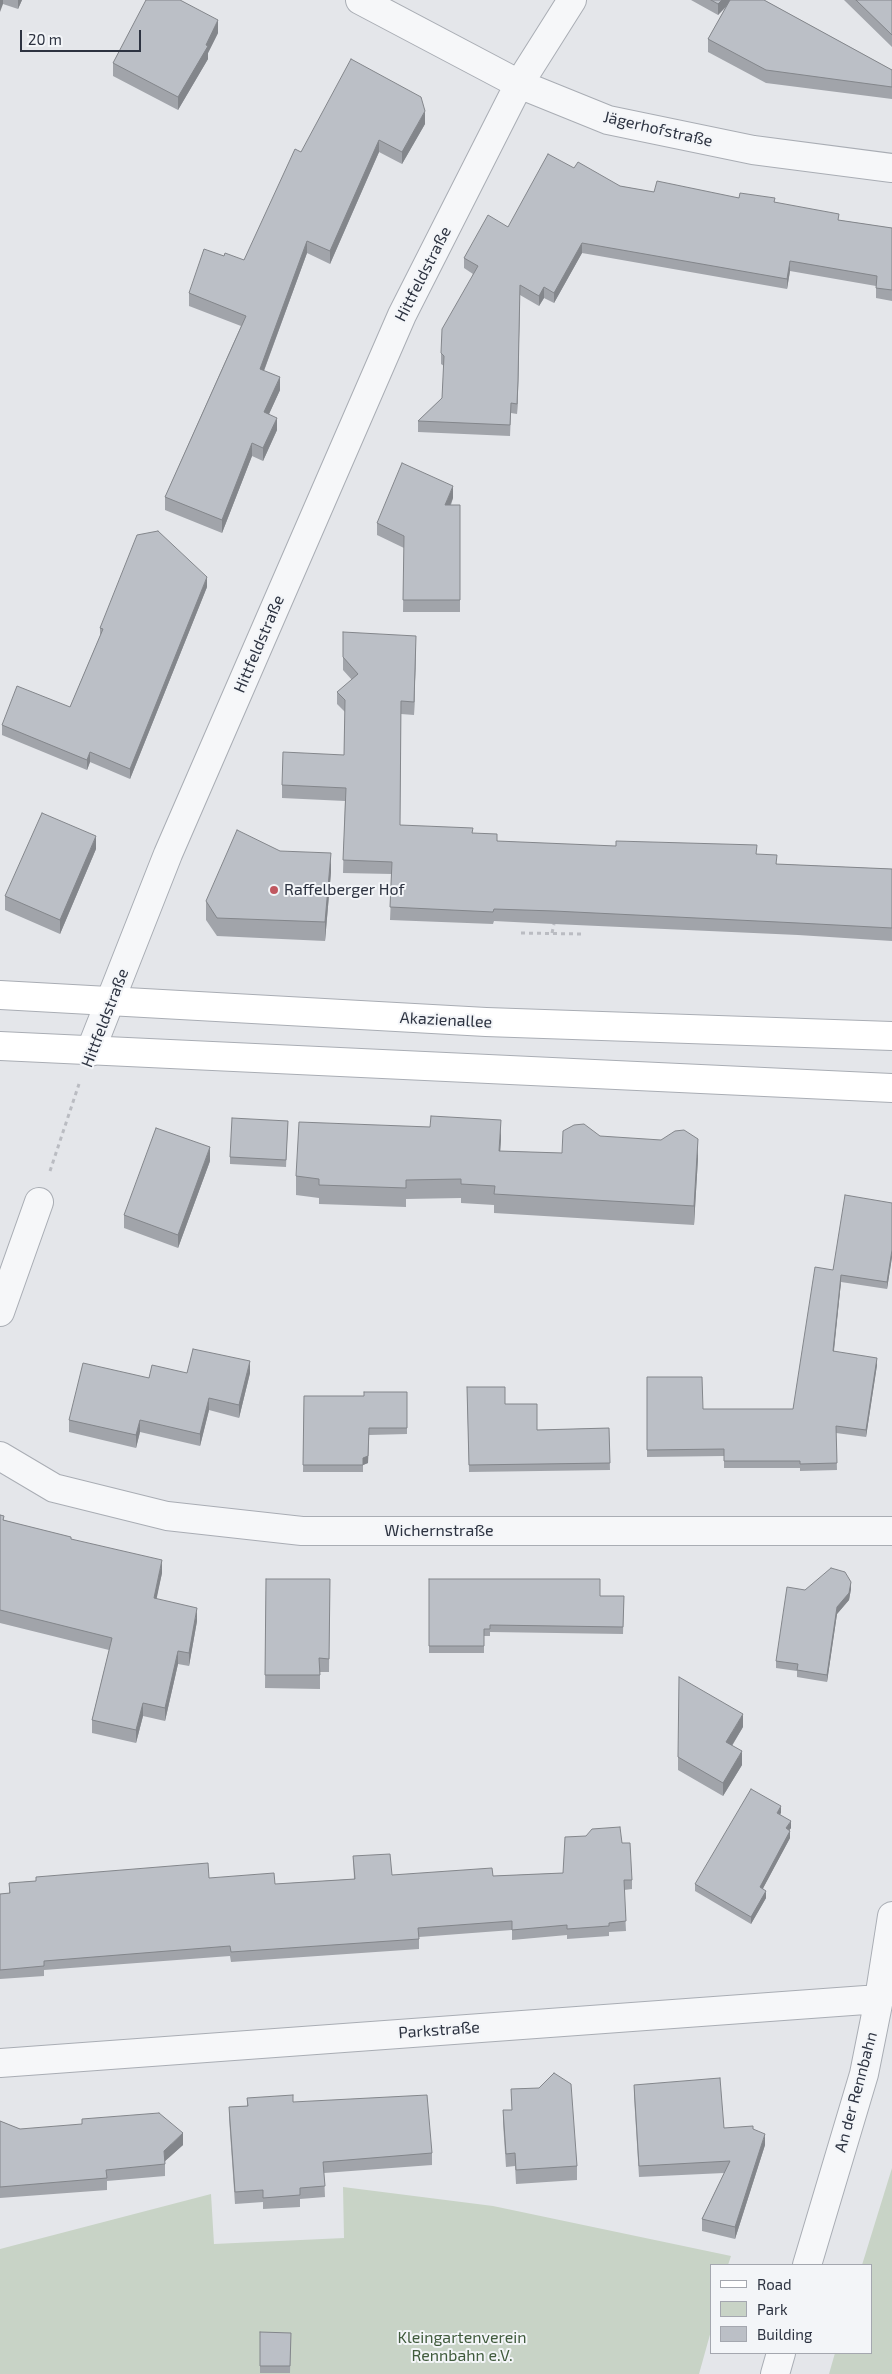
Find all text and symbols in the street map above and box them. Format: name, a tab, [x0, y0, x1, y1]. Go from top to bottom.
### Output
scale bar	[22, 20, 144, 52]
text: 20 m	[28, 30, 62, 48]
street label: Jägerhofstraße	[602, 107, 714, 151]
street label: Hittfeldstraße	[391, 223, 455, 325]
street label: Hittfeldstraße	[230, 592, 288, 696]
place label: Raffelberger Hof	[284, 880, 405, 900]
marker: Raffelberger Hof	[268, 884, 280, 896]
street label: Hittfeldstraße	[77, 966, 133, 1070]
street label: Akazienallee	[399, 1008, 493, 1032]
street label: Wichernstraße	[384, 1521, 494, 1541]
street label: Parkstraße	[398, 2018, 480, 2042]
street label: An der Rennbahn	[831, 2030, 881, 2154]
legend	[710, 2264, 872, 2354]
text: Road	[757, 2275, 792, 2293]
text: Park	[757, 2300, 788, 2318]
text: Building	[757, 2325, 812, 2343]
park label: Kleingartenverein Rennbahn e.V.	[397, 2328, 527, 2366]

